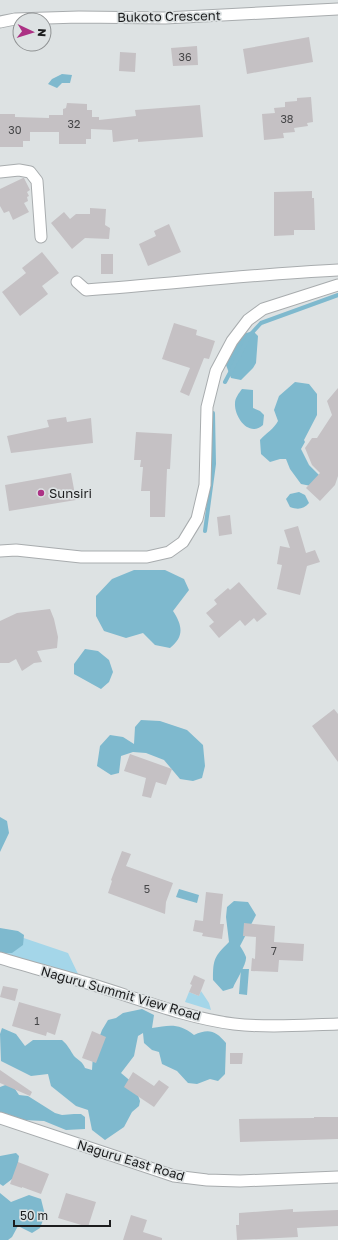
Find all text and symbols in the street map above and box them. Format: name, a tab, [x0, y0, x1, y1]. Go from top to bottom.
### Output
street label: Bukoto Crescent	[117, 7, 221, 25]
north arrow	[12, 12, 52, 52]
text: N	[36, 28, 49, 37]
house number: 36	[178, 50, 192, 63]
house number: 38	[280, 112, 294, 125]
house number: 32	[68, 117, 80, 130]
house number: 30	[8, 123, 22, 136]
place label: Sunsiri	[49, 485, 92, 501]
marker: Sunsiri	[36, 488, 46, 498]
house number: 5	[144, 882, 150, 895]
house number: 7	[271, 944, 277, 957]
street label: Naguru Summit View Road	[39, 962, 203, 1024]
house number: 1	[34, 1014, 40, 1027]
street label: Naguru East Road	[75, 1136, 187, 1184]
scale bar	[14, 1202, 110, 1228]
text: 50 m	[20, 1208, 48, 1223]

